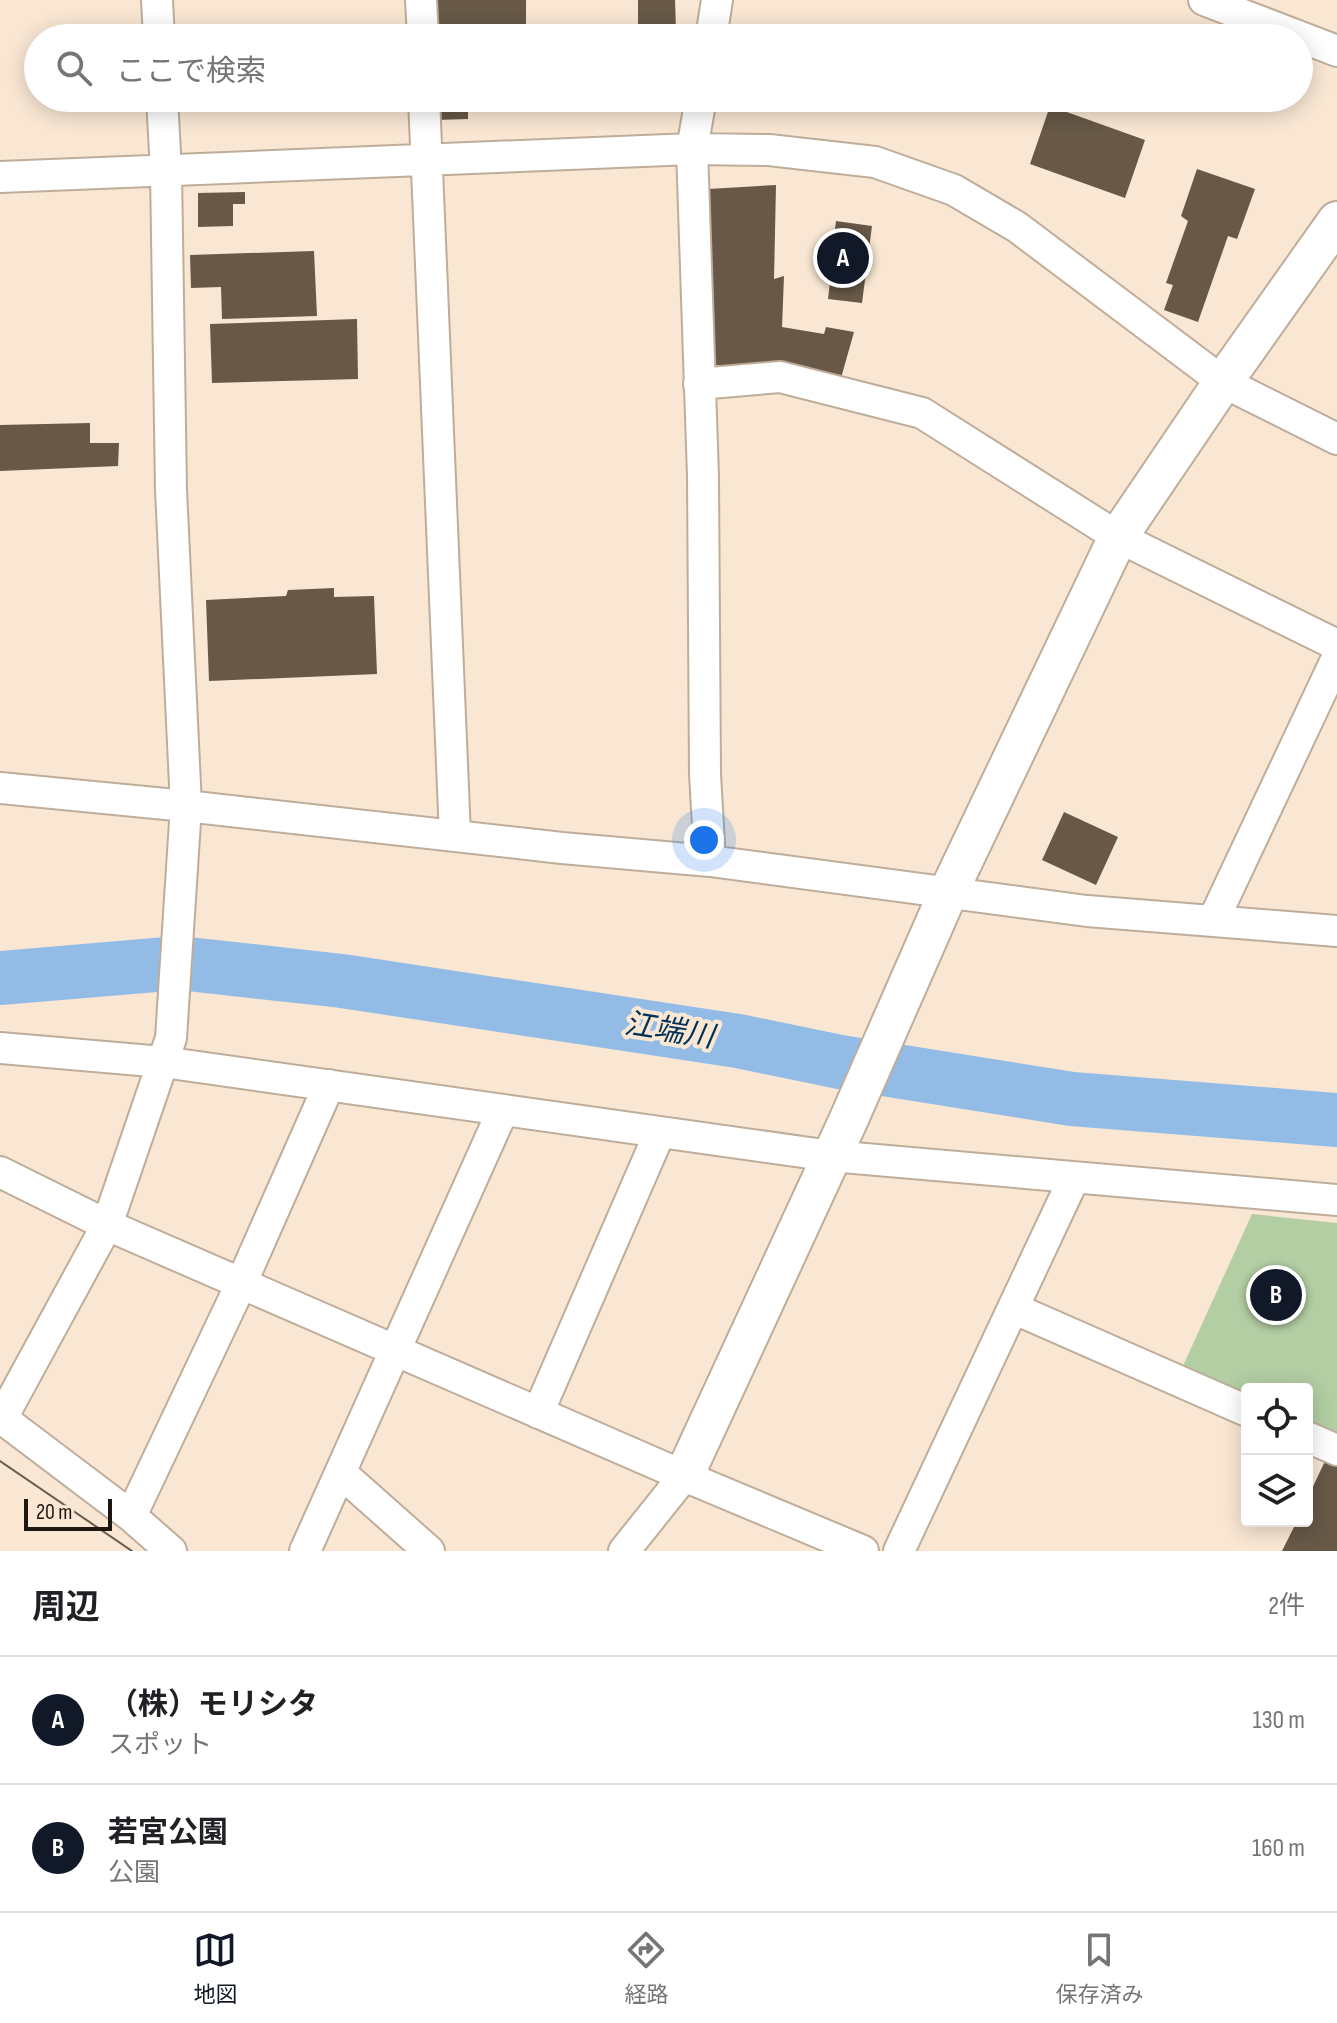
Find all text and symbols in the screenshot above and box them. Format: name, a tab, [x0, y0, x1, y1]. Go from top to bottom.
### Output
search box	[24, 24, 1313, 112]
icon: search	[52, 46, 96, 90]
text: ここで検索	[116, 54, 266, 90]
pin: A	[817, 228, 869, 288]
your location	[684, 820, 724, 860]
water label: 江端川	[622, 1006, 719, 1056]
pin: B	[1250, 1265, 1302, 1325]
map controls	[1241, 1383, 1313, 1527]
button: locate	[1241, 1383, 1313, 1455]
button: layers	[1241, 1455, 1313, 1527]
scale bar	[24, 1495, 112, 1531]
text: 20 m	[36, 1499, 73, 1526]
text: 周辺	[32, 1587, 100, 1628]
text: 2件	[1268, 1591, 1305, 1622]
text: （株）モリシタ	[108, 1687, 318, 1723]
text: A	[52, 1705, 64, 1736]
text: 130 m	[1253, 1705, 1305, 1736]
text: スポット	[108, 1730, 212, 1761]
text: 若宮公園	[108, 1815, 228, 1851]
text: B	[52, 1833, 64, 1864]
text: 160 m	[1252, 1833, 1305, 1864]
text: 公園	[108, 1858, 160, 1889]
tab: 地図	[193, 1928, 238, 2009]
tab: 経路	[624, 1928, 669, 2009]
tab: 保存済み	[1055, 1928, 1144, 2009]

